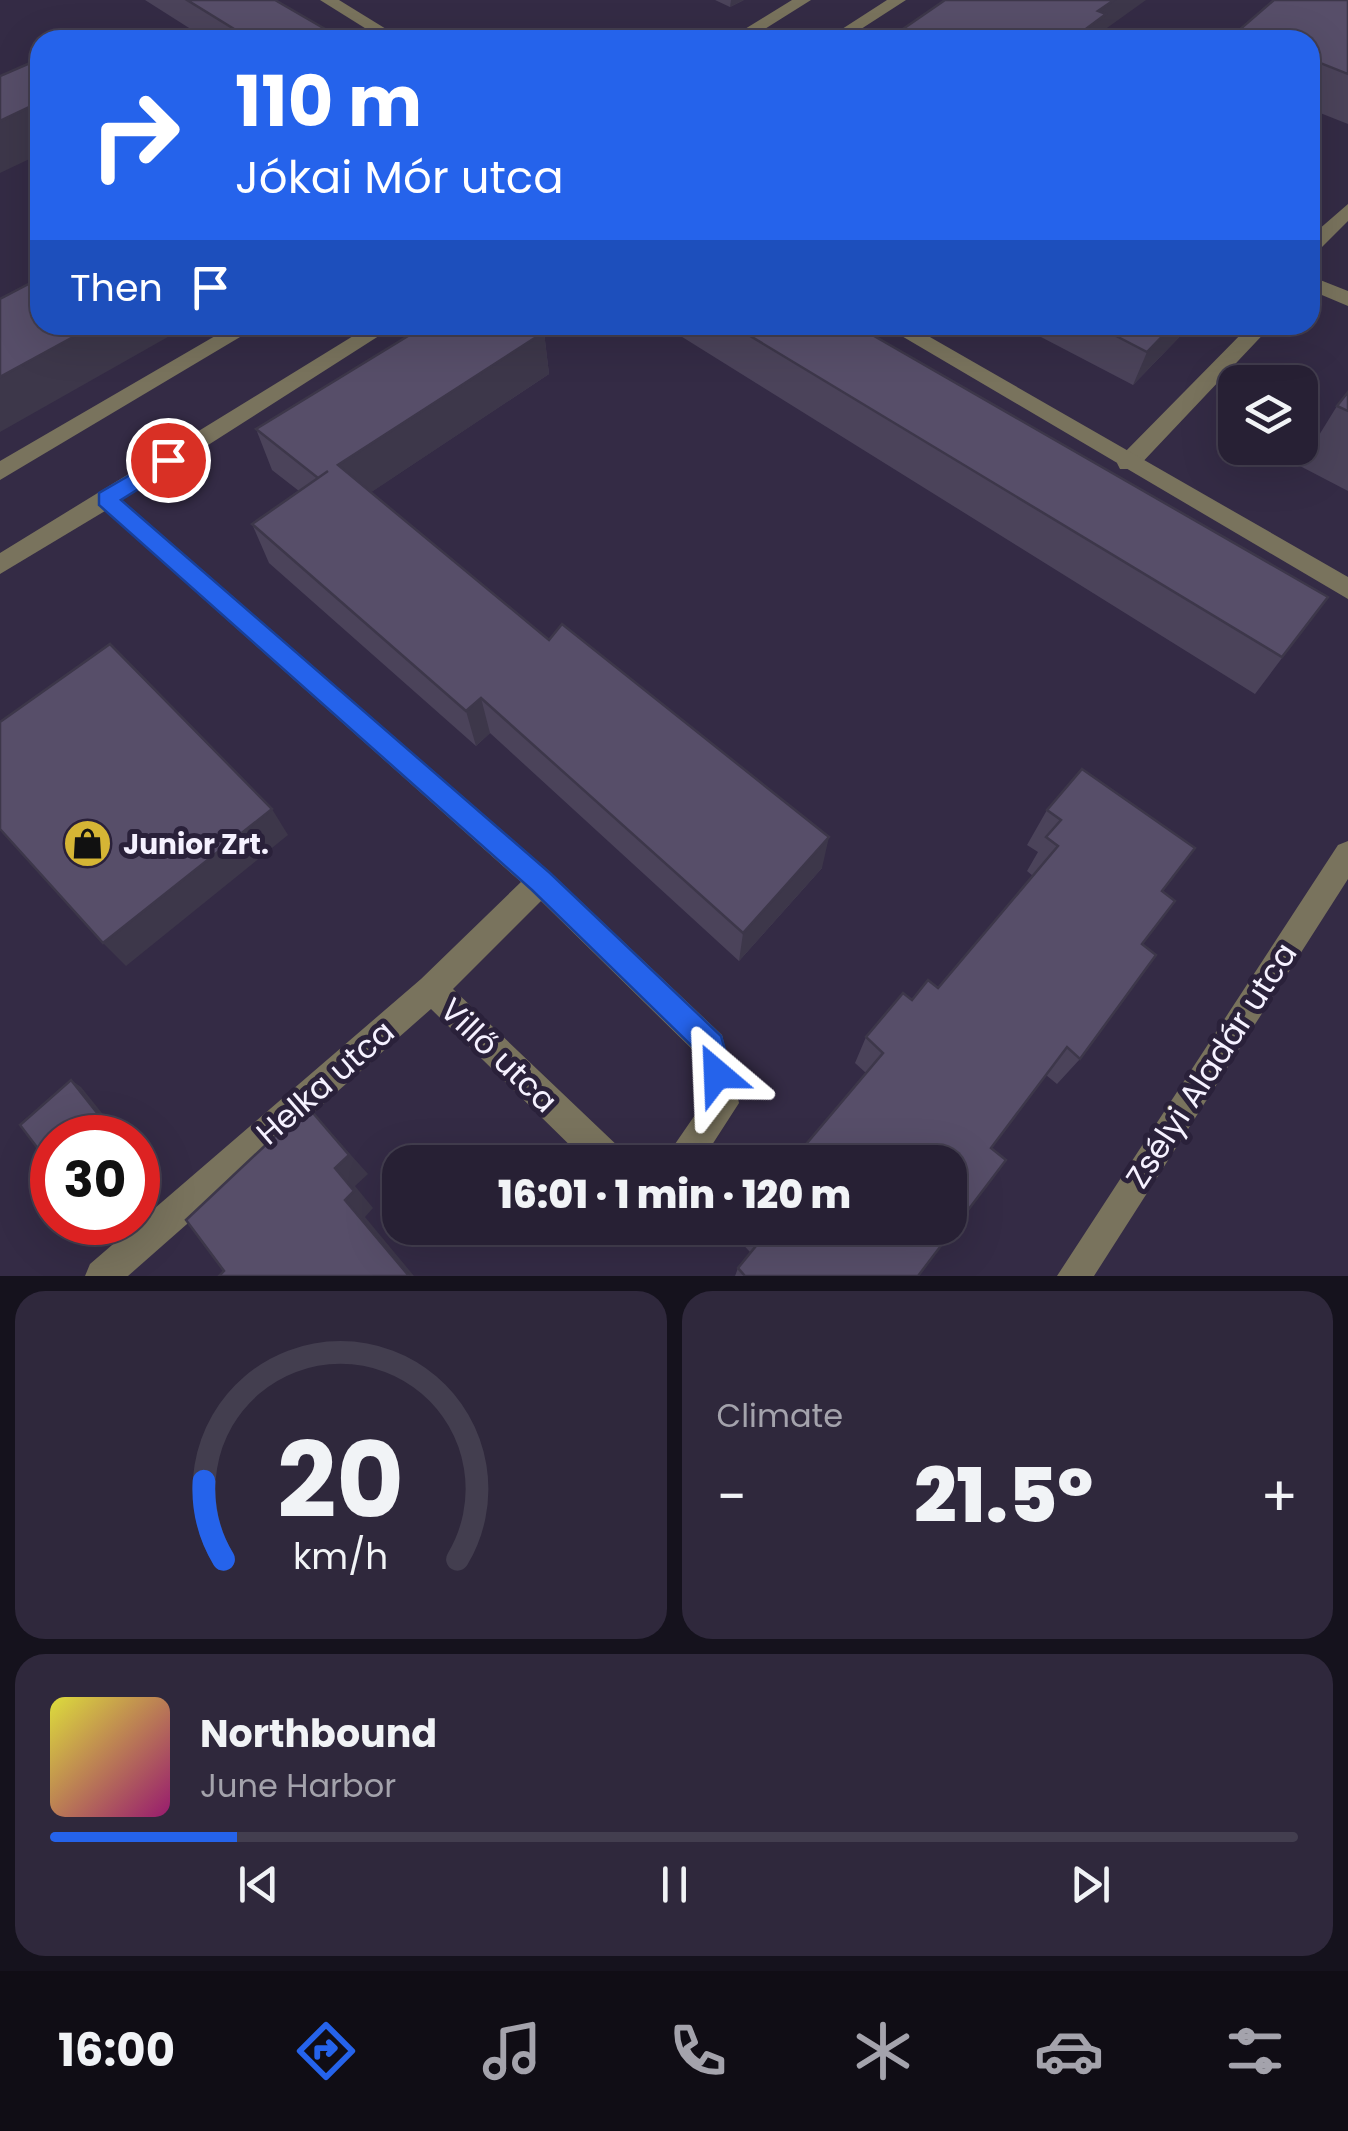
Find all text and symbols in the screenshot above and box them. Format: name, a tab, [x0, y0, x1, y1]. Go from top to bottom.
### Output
text: 110 m	[235, 52, 422, 151]
icon: right	[70, 70, 200, 200]
text: Jókai Mór utca	[235, 146, 564, 209]
icon: arrive	[183, 260, 238, 315]
text: Then	[70, 261, 163, 314]
map controls	[1218, 365, 1318, 465]
button: layers	[1218, 365, 1318, 465]
pin	[126, 418, 211, 503]
icon: arrive	[141, 433, 196, 488]
shop icon: Junior Zrt.	[62, 818, 114, 870]
place label: Junior Zrt.	[123, 825, 269, 864]
street label: Zsélyi Aladár utca	[1115, 934, 1307, 1196]
street label: Villő utca	[430, 988, 568, 1122]
street label: Helka utca	[246, 1009, 404, 1155]
position arrow	[665, 1022, 769, 1126]
speed limit sign: 30	[30, 1115, 160, 1245]
text: 16:01 · 1 min · 120 m	[498, 1168, 851, 1221]
text: Climate	[717, 1393, 843, 1438]
text: 20	[277, 1408, 404, 1553]
text: 21.5°	[914, 1443, 1093, 1548]
text: −	[717, 1458, 747, 1535]
text: +	[1260, 1458, 1298, 1535]
text: km/h	[293, 1531, 388, 1582]
text: Northbound	[200, 1707, 437, 1760]
text: June Harbor	[200, 1763, 396, 1808]
icon: previous	[231, 1857, 286, 1912]
icon: pause	[647, 1857, 702, 1912]
icon: next	[1063, 1857, 1118, 1912]
icon: directions	[291, 2016, 361, 2086]
icon: music	[477, 2016, 547, 2086]
icon: phone	[663, 2016, 733, 2086]
icon: climate	[848, 2016, 918, 2086]
icon: car	[1034, 2016, 1104, 2086]
icon: filters	[1220, 2016, 1290, 2086]
text: 16:00	[58, 2019, 175, 2082]

